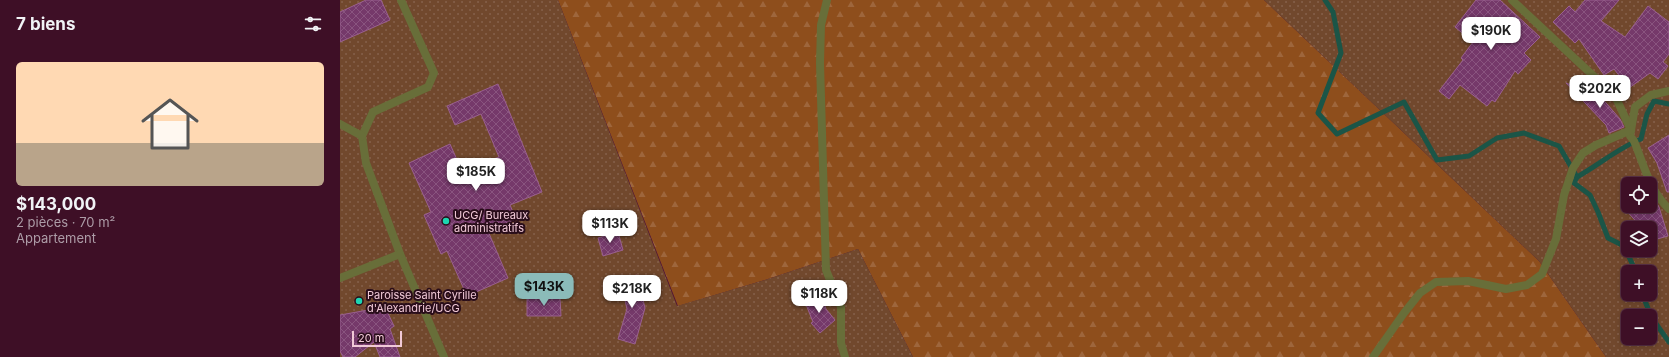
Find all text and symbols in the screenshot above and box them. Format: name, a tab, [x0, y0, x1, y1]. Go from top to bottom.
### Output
icon: filters	[302, 13, 324, 35]
text: 7 biens	[16, 14, 75, 34]
pin: $190K	[1463, 17, 1519, 51]
text: $190K	[1471, 22, 1511, 38]
pin: $202K	[1572, 75, 1628, 109]
text: $202K	[1578, 80, 1622, 96]
icon: home	[134, 88, 206, 160]
pin: $185K	[448, 158, 504, 192]
text: $185K	[456, 163, 496, 179]
map controls	[1621, 177, 1657, 345]
button: locate	[1621, 177, 1657, 213]
text: $143,000	[16, 194, 96, 214]
place label: UCG/ Bureaux administratifs	[454, 208, 528, 235]
pin: $113K	[582, 210, 638, 244]
text: 2 pièces · 70 m²	[16, 214, 115, 230]
text: $113K	[591, 215, 629, 231]
marker: UCG/ Bureaux administratifs	[441, 216, 451, 226]
button: layers	[1621, 221, 1657, 257]
text: Appartement	[16, 230, 96, 246]
button: +	[1621, 265, 1657, 301]
pin: $143K	[516, 273, 572, 307]
pin: $218K	[604, 275, 660, 309]
text: $143K	[524, 278, 564, 294]
text: $218K	[612, 280, 652, 296]
pin: $118K	[791, 280, 847, 314]
text: $118K	[800, 285, 838, 301]
place label: Paroisse Saint Cyrille d'Alexandrie/UCG	[367, 288, 477, 315]
marker: Paroisse Saint Cyrille d'Alexandrie/UCG	[354, 296, 364, 306]
button: −	[1621, 309, 1657, 345]
scale bar	[352, 329, 402, 348]
text: 20 m	[358, 331, 384, 345]

